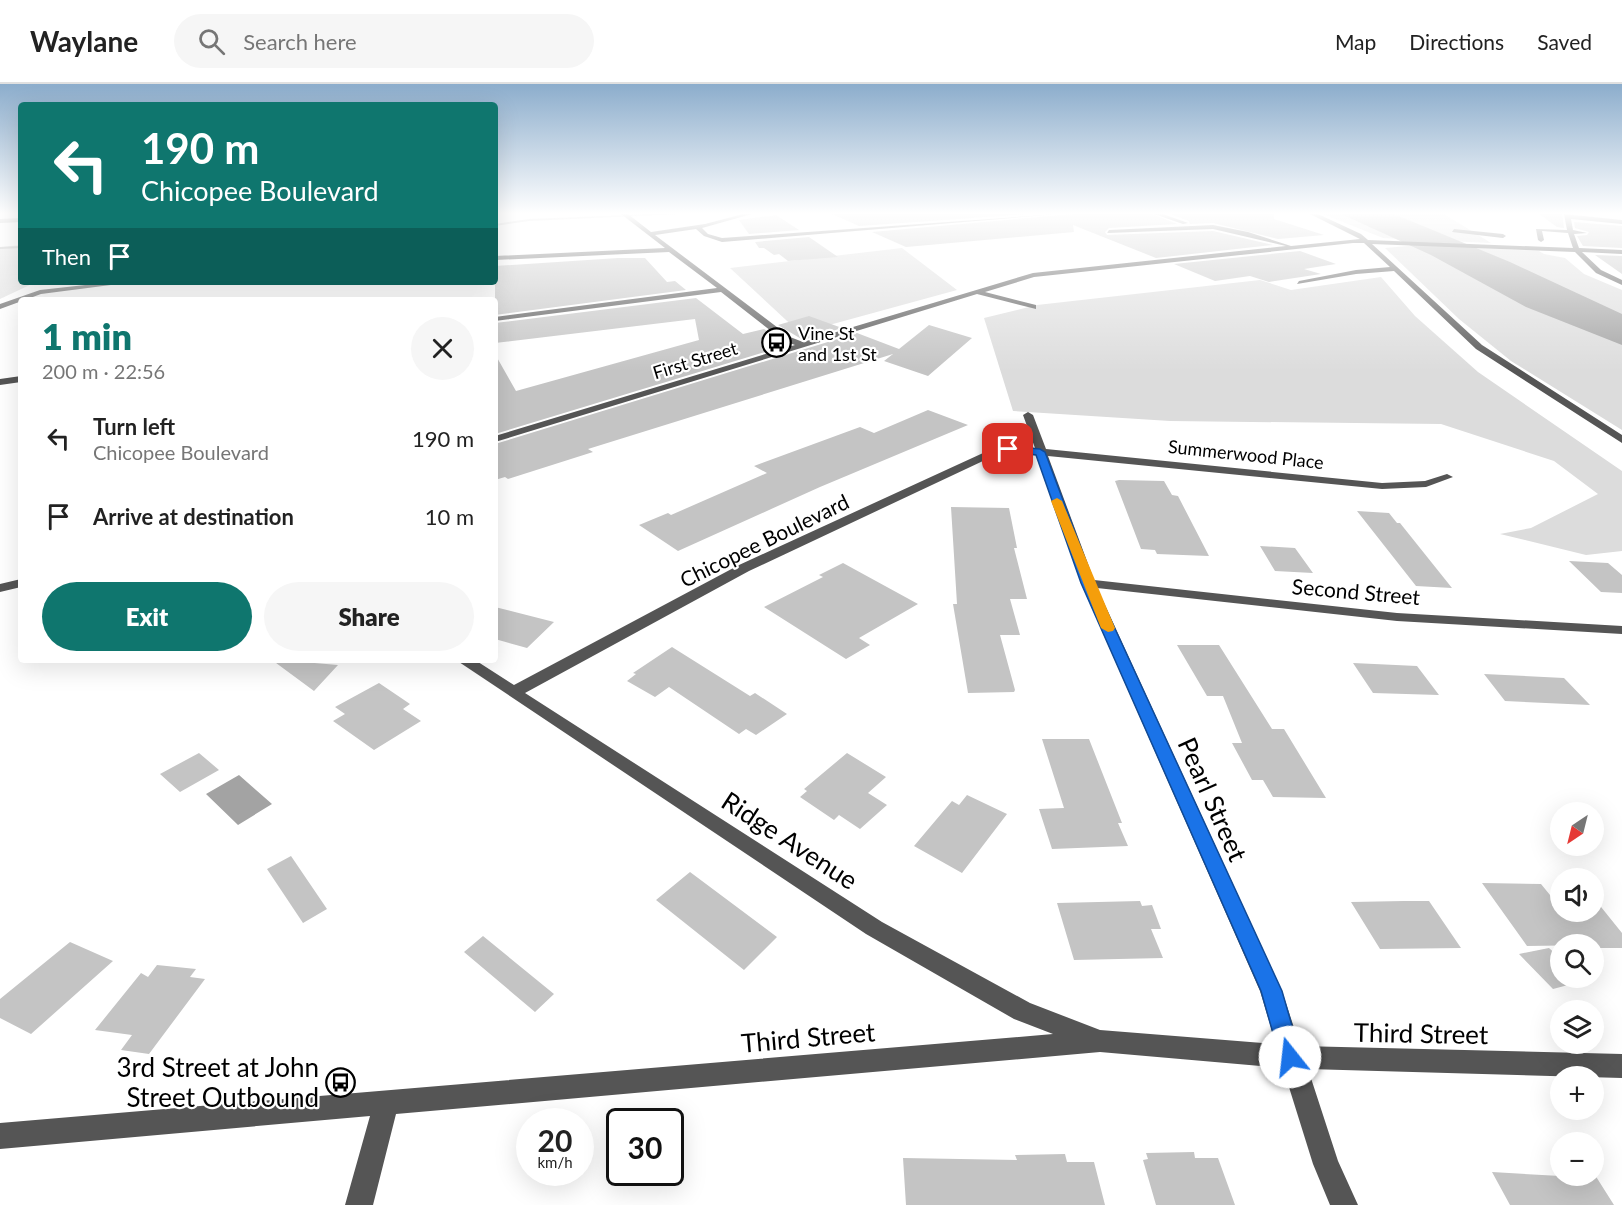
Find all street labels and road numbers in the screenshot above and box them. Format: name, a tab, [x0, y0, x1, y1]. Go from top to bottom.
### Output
street label: First Street	[650, 337, 740, 383]
street label: Summerwood Place	[1167, 435, 1325, 473]
street label: Chicopee Boulevard	[675, 488, 853, 592]
street label: Second Street	[1291, 573, 1421, 609]
street label: Pearl Street	[1171, 732, 1255, 867]
street label: Ridge Avenue	[716, 784, 864, 896]
street label: Third Street	[740, 1015, 877, 1059]
street label: Third Street	[1353, 1016, 1489, 1050]

